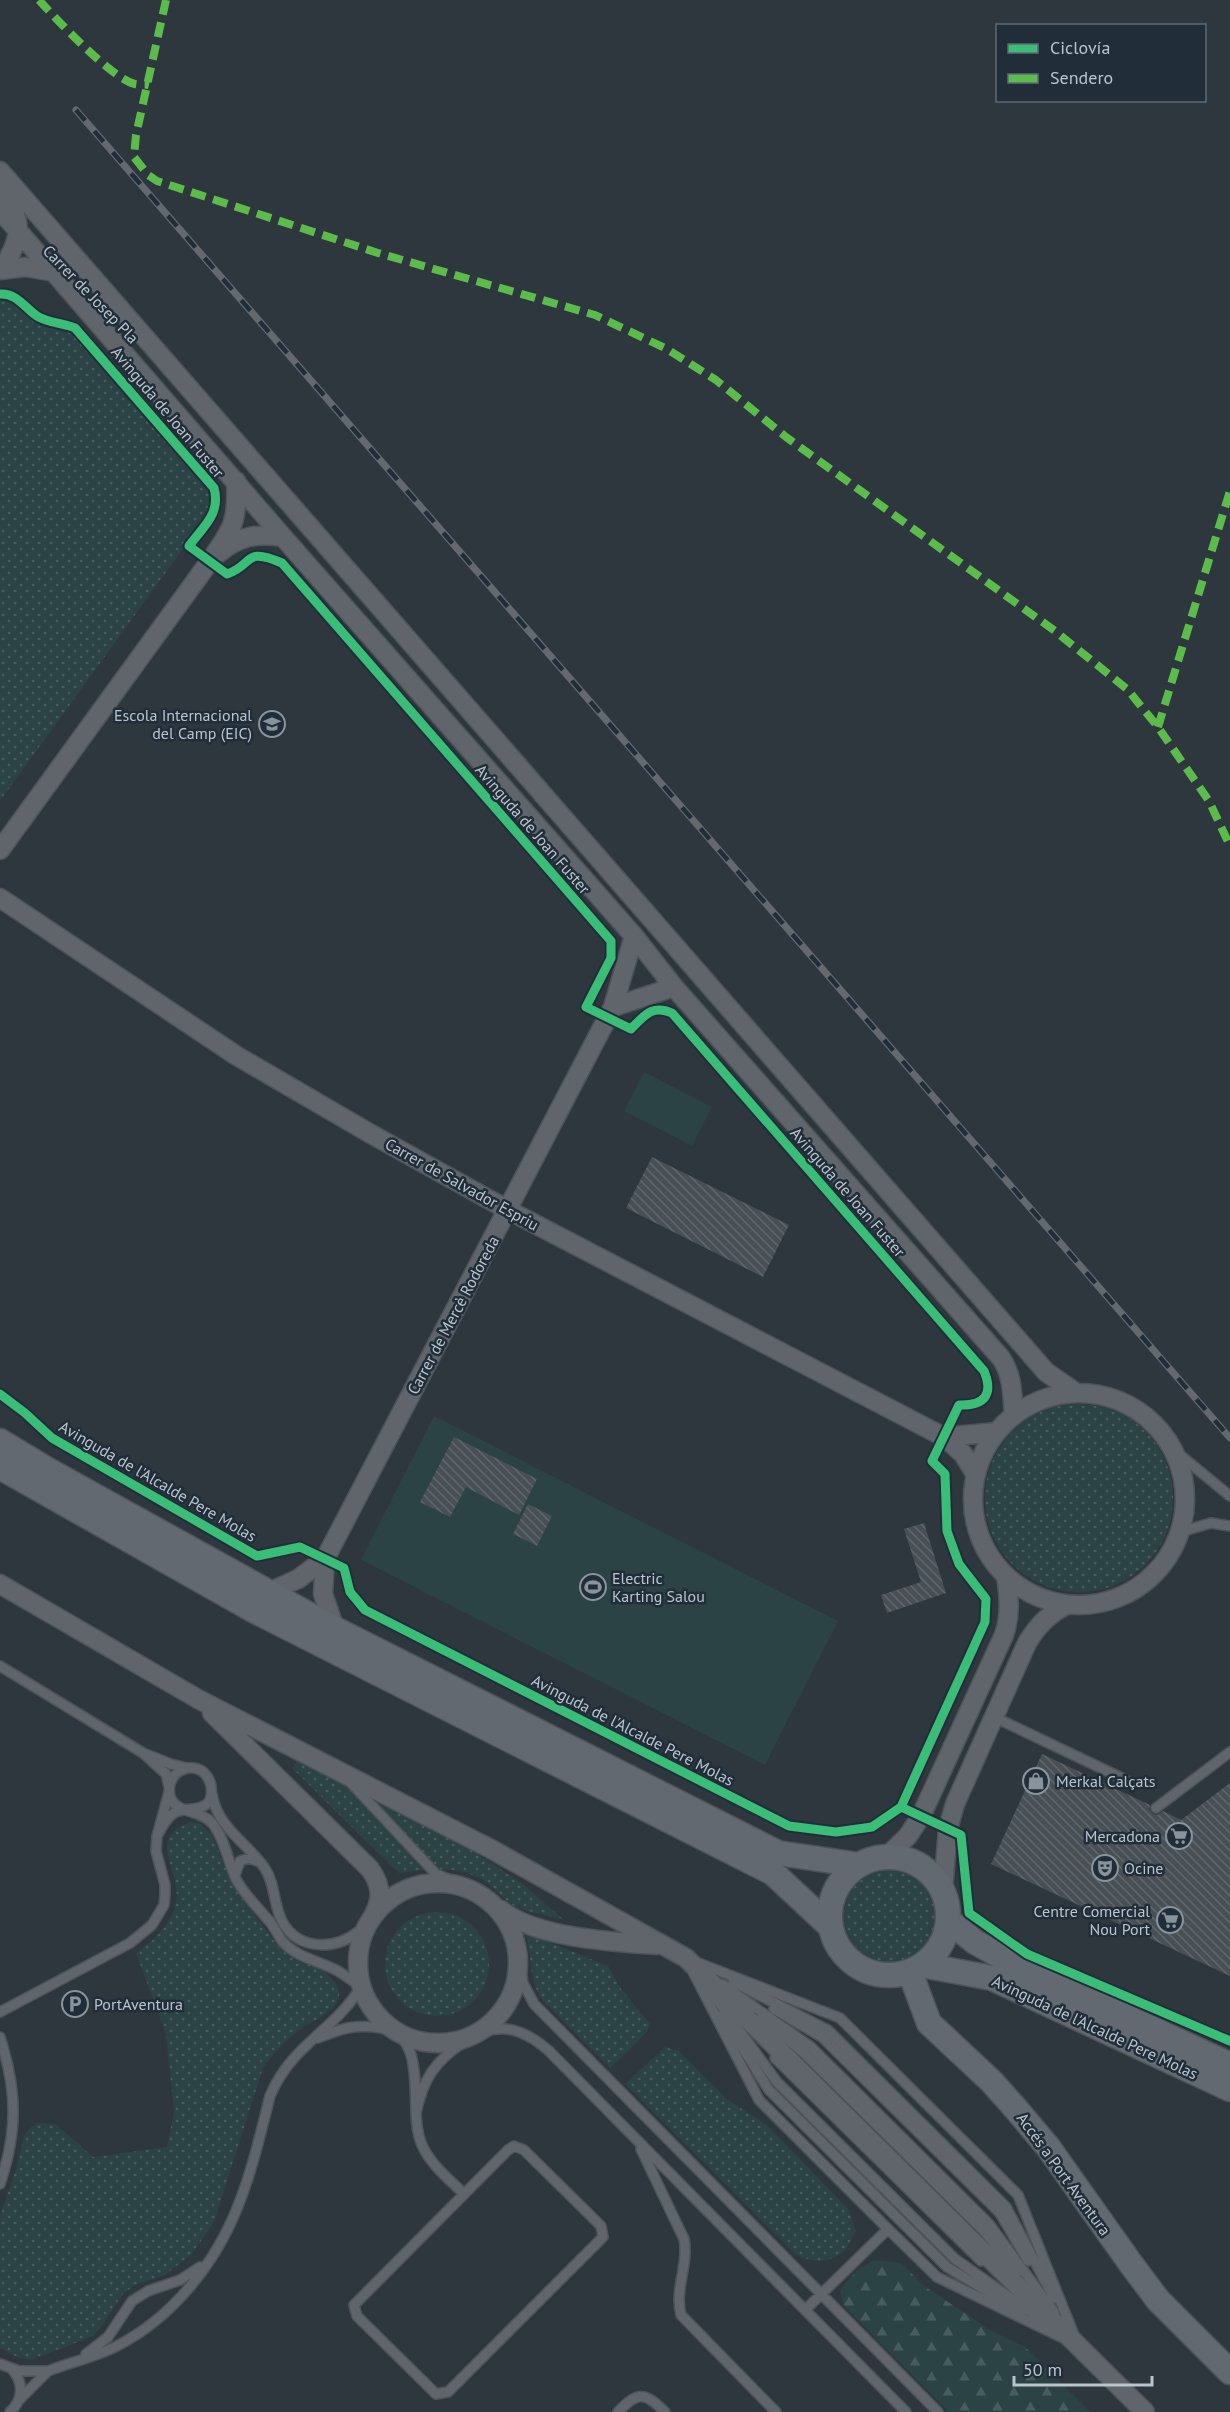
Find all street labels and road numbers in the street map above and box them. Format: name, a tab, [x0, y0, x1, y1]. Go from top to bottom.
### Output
street label: Carrer de Josep Pla	[39, 241, 143, 347]
street label: Avinguda de Joan Fuster	[107, 342, 229, 482]
street label: Avinguda de Joan Fuster	[471, 760, 595, 898]
street label: Avinguda de Joan Fuster	[786, 1123, 910, 1261]
street label: Carrer de Salvador Espriu	[382, 1133, 542, 1235]
street label: Carrer de Mercè Rodoreda	[403, 1232, 503, 1398]
street label: Avinguda de l'Alcalde Pere Molas	[56, 1416, 260, 1546]
street label: Avinguda de l'Alcalde Pere Molas	[528, 1670, 738, 1790]
street label: Avinguda de l'Alcalde Pere Molas	[989, 1970, 1201, 2084]
street label: Accés a Port Aventura	[1013, 2109, 1115, 2239]

